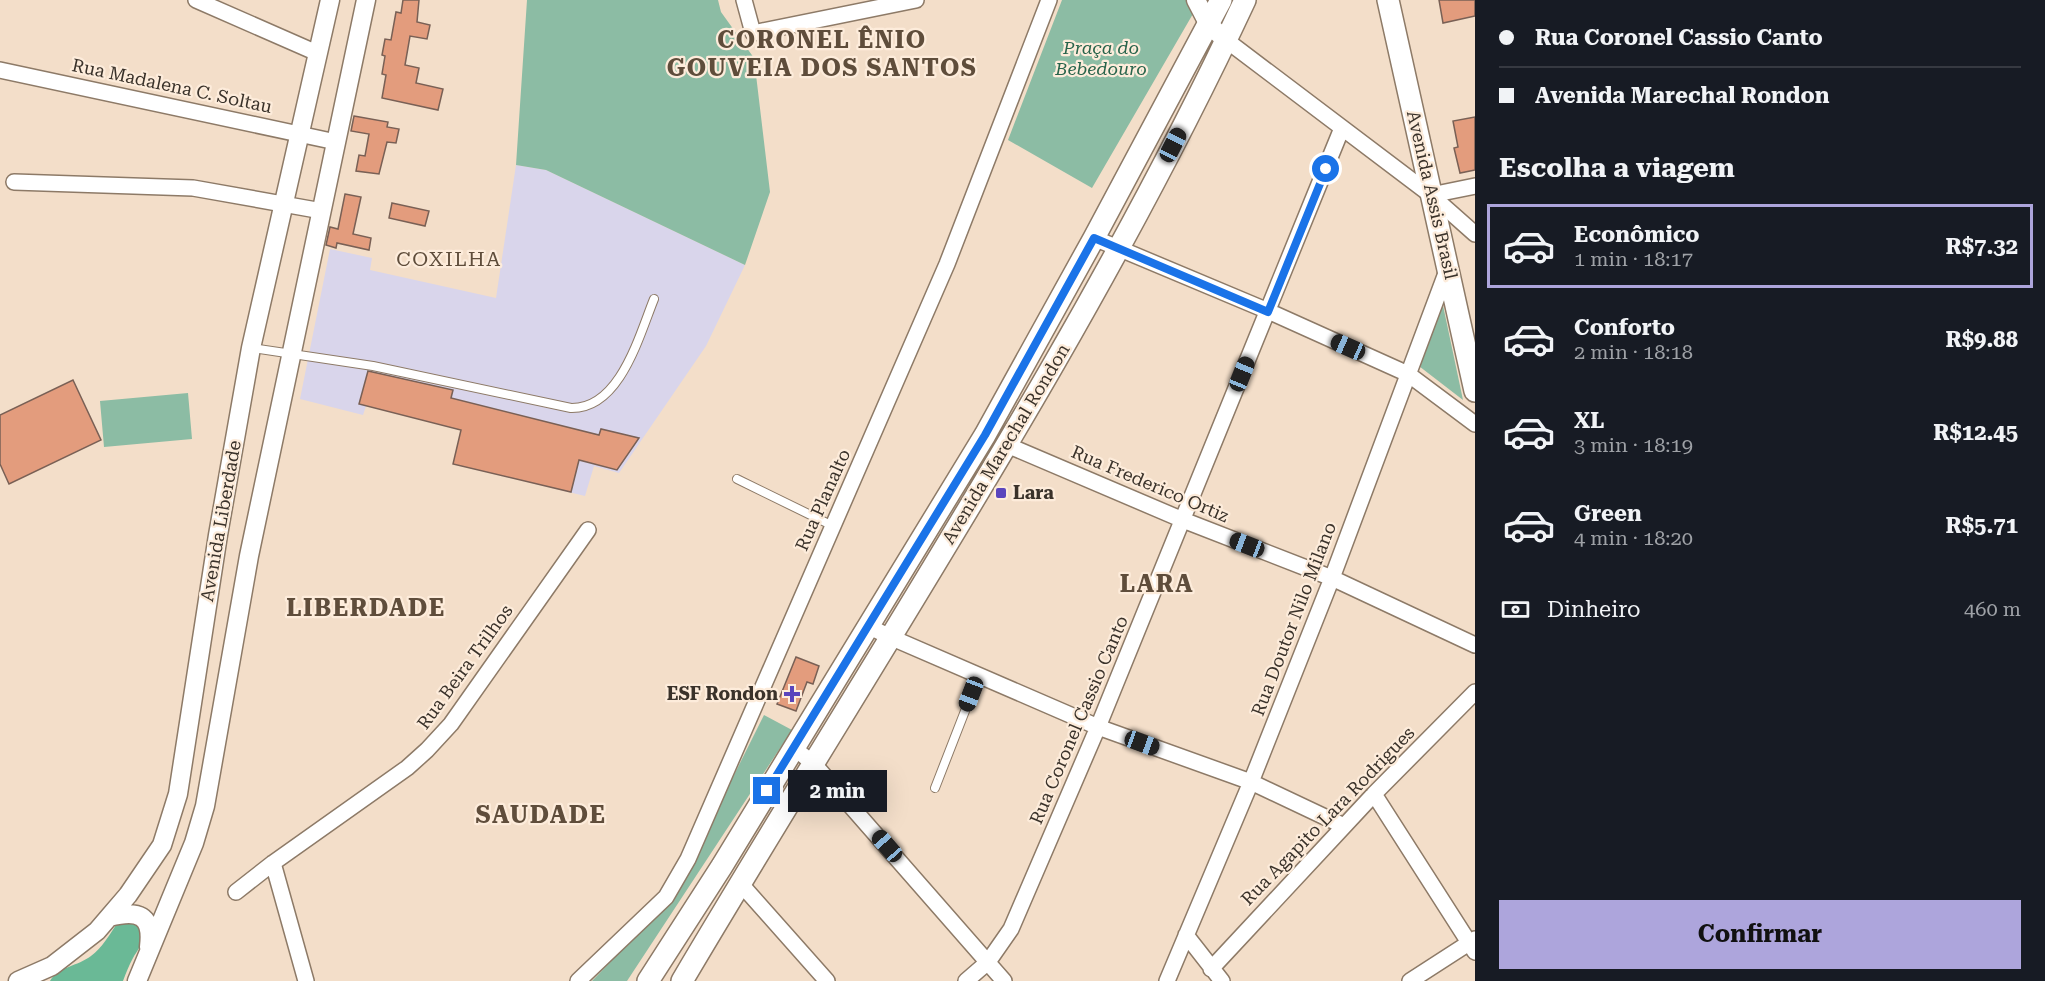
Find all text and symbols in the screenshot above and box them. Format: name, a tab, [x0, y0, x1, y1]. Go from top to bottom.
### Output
district label: CORONEL ÊNIO GOUVEIA DOS SANTOS	[667, 25, 977, 82]
text: Rua Coronel Cassio Canto	[1535, 25, 1823, 50]
park label: Praça do Bebedouro	[1054, 37, 1147, 79]
street label: Rua Madalena C. Soltau	[70, 54, 274, 117]
text: Avenida Marechal Rondon	[1535, 83, 1830, 108]
street label: Avenida Assis Brasil	[1403, 108, 1462, 282]
car	[1157, 125, 1189, 165]
text: Escolha a viagem	[1499, 152, 1735, 184]
route start	[1312, 155, 1339, 182]
icon: car	[1502, 219, 1556, 273]
text: Econômico	[1574, 222, 1700, 247]
text: R$7.32	[1945, 234, 2018, 259]
district label: COXILHA	[396, 247, 502, 271]
text: 1 min · 18:17	[1574, 247, 1693, 271]
icon: car	[1502, 312, 1556, 366]
text: Conforto	[1574, 315, 1675, 340]
text: R$9.88	[1945, 327, 2018, 352]
car	[1328, 331, 1368, 363]
street label: Avenida Marechal Rondon	[937, 340, 1074, 548]
text: 2 min · 18:18	[1574, 340, 1693, 364]
car	[1227, 354, 1257, 394]
icon: car	[1502, 405, 1556, 459]
text: XL	[1574, 408, 1604, 433]
text: R$12.45	[1933, 420, 2018, 445]
text: 3 min · 18:19	[1574, 433, 1693, 457]
street label: Avenida Liberdade	[196, 439, 245, 603]
street label: Rua Frederico Ortiz	[1068, 441, 1232, 526]
street label: Rua Planalto	[791, 446, 854, 554]
place label: Lara	[1013, 482, 1054, 503]
marker: Lara	[994, 486, 1008, 500]
icon: car	[1502, 498, 1556, 552]
text: Green	[1574, 501, 1642, 526]
text: R$5.71	[1945, 513, 2018, 538]
street label: Rua Doutor Nilo Milano	[1247, 519, 1340, 719]
text: 4 min · 18:20	[1574, 526, 1693, 550]
car	[1227, 530, 1267, 560]
district label: LARA	[1120, 570, 1194, 598]
icon: cash	[1499, 593, 1532, 626]
district label: LIBERDADE	[286, 594, 446, 622]
text: Dinheiro	[1547, 597, 1641, 622]
text: 460 m	[1964, 597, 2021, 621]
street label: Rua Beira Trilhos	[412, 600, 517, 733]
street label: Rua Coronel Cassio Canto	[1025, 612, 1132, 827]
car	[956, 674, 986, 714]
place label: ESF Rondon	[667, 683, 778, 704]
marker: ESF Rondon	[783, 685, 801, 703]
street label: Rua Agapito Lara Rodrigues	[1237, 722, 1419, 909]
car	[1122, 728, 1162, 758]
callout: 2 min	[788, 770, 887, 812]
route end	[753, 777, 780, 804]
text: 2 min	[810, 779, 865, 803]
district label: SAUDADE	[476, 801, 606, 829]
car	[868, 827, 906, 865]
button: Confirmar	[1499, 900, 2021, 969]

